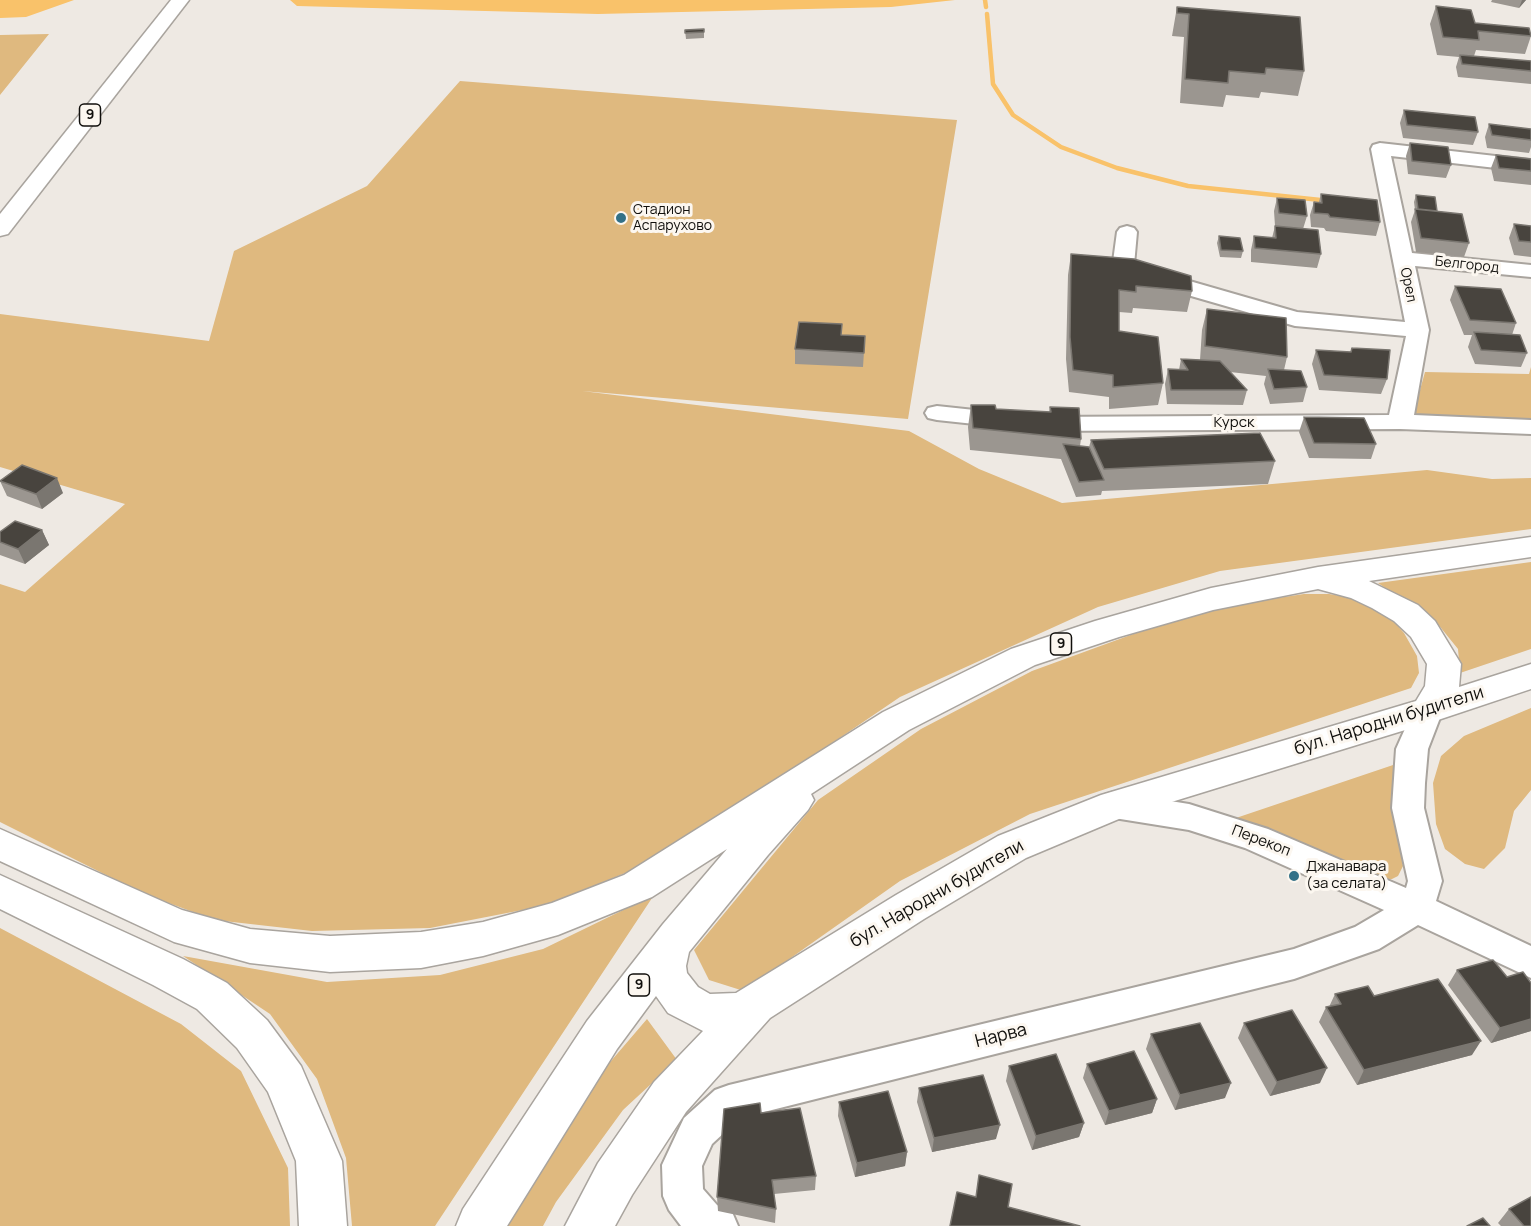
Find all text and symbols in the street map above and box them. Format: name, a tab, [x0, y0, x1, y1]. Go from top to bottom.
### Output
road number: 9	[80, 104, 100, 126]
place label: Стадион Аспарухово	[633, 202, 712, 234]
marker: Стадион Аспарухово	[614, 211, 628, 225]
street label: Белгород	[1434, 253, 1500, 277]
street label: Орел	[1396, 266, 1420, 304]
street label: Курск	[1214, 414, 1254, 432]
road number: 9	[1050, 633, 1072, 655]
street label: бул. Народни будители	[1292, 682, 1486, 760]
street label: Перекоп	[1229, 822, 1293, 860]
street label: бул. Народни будители	[846, 835, 1028, 953]
place label: Джанавара (за селата)	[1306, 858, 1387, 893]
marker: Джанавара (за селата)	[1287, 869, 1301, 883]
road number: 9	[628, 974, 650, 996]
street label: Нарва	[973, 1019, 1029, 1053]

